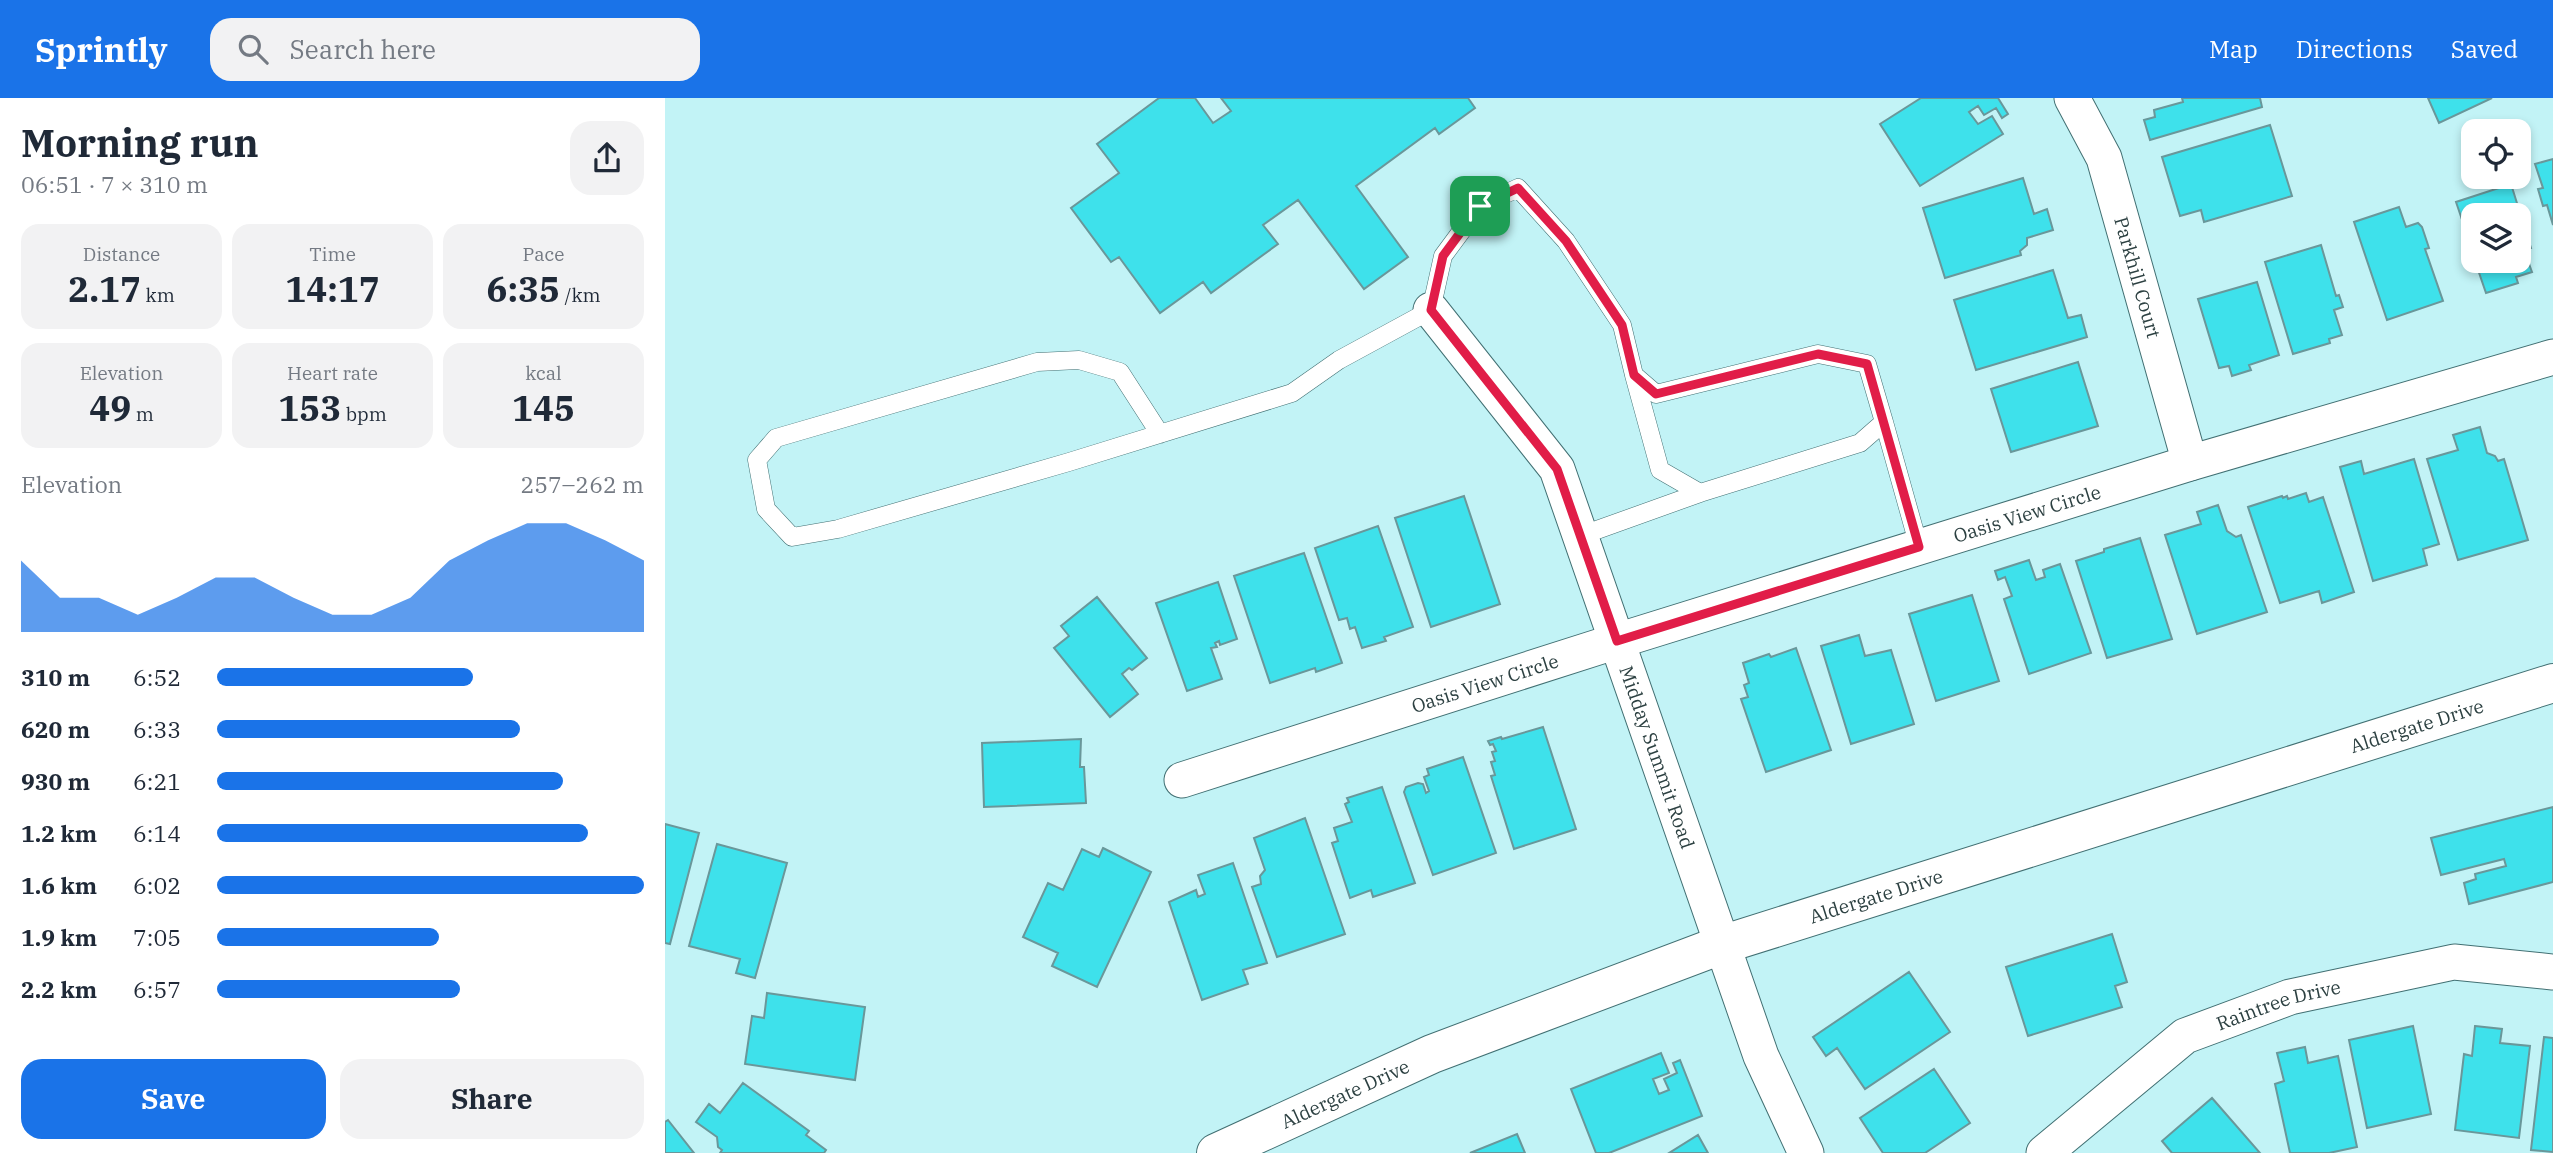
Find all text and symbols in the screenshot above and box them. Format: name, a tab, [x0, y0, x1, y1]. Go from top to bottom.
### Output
search box	[210, 18, 700, 81]
text: Sprintly	[35, 28, 168, 71]
icon: search	[234, 30, 272, 68]
text: Search here	[290, 32, 436, 66]
text: Map	[2209, 33, 2258, 65]
text: Directions	[2296, 33, 2413, 65]
text: Saved	[2451, 33, 2518, 65]
text: Morning run	[21, 118, 259, 167]
map controls	[2461, 119, 2531, 273]
button: locate	[2461, 119, 2531, 189]
button: share	[570, 121, 644, 195]
text: 06:51 · 7 × 310 m	[21, 169, 208, 199]
pin	[1450, 176, 1510, 236]
icon: arrive	[1461, 187, 1499, 225]
button: layers	[2461, 203, 2531, 273]
street label: Parkhill Court	[2109, 214, 2166, 341]
text: Distance	[83, 242, 160, 266]
text: Time	[309, 242, 356, 266]
text: Pace	[523, 242, 564, 266]
text: 2.17	[68, 266, 141, 312]
text: 14:17	[285, 266, 380, 312]
text: 6:35	[486, 266, 560, 312]
text: km	[141, 283, 175, 307]
text: /km	[560, 283, 601, 307]
text: Elevation	[80, 361, 163, 385]
text: Heart rate	[287, 361, 378, 385]
text: kcal	[525, 361, 562, 385]
text: 49	[89, 385, 131, 431]
text: 153	[278, 385, 341, 431]
text: 145	[512, 385, 575, 431]
text: m	[131, 402, 154, 426]
text: bpm	[341, 402, 387, 426]
text: Elevation	[21, 469, 122, 499]
text: 257–262 m	[520, 469, 644, 499]
street label: Oasis View Circle	[1950, 479, 2104, 548]
street label: Oasis View Circle	[1408, 648, 1561, 718]
text: 310 m	[21, 662, 90, 692]
text: 6:52	[133, 662, 181, 692]
street label: Midday Summit Road	[1614, 663, 1700, 852]
street label: Aldergate Drive	[2347, 694, 2487, 758]
text: 620 m	[21, 714, 90, 744]
text: 6:33	[133, 714, 181, 744]
text: 930 m	[21, 766, 90, 796]
text: 6:21	[133, 766, 181, 796]
text: 1.2 km	[21, 818, 97, 848]
text: 6:14	[133, 818, 181, 848]
street label: Aldergate Drive	[1806, 864, 1946, 928]
text: 1.6 km	[21, 870, 97, 900]
text: 6:02	[133, 870, 181, 900]
text: 1.9 km	[21, 922, 97, 952]
text: 7:05	[133, 922, 181, 952]
text: 2.2 km	[21, 974, 97, 1004]
text: 6:57	[133, 974, 181, 1004]
street label: Raintree Drive	[2213, 975, 2343, 1035]
street label: Aldergate Drive	[1277, 1054, 1413, 1134]
button: Save	[21, 1059, 326, 1139]
button: Share	[340, 1059, 644, 1139]

